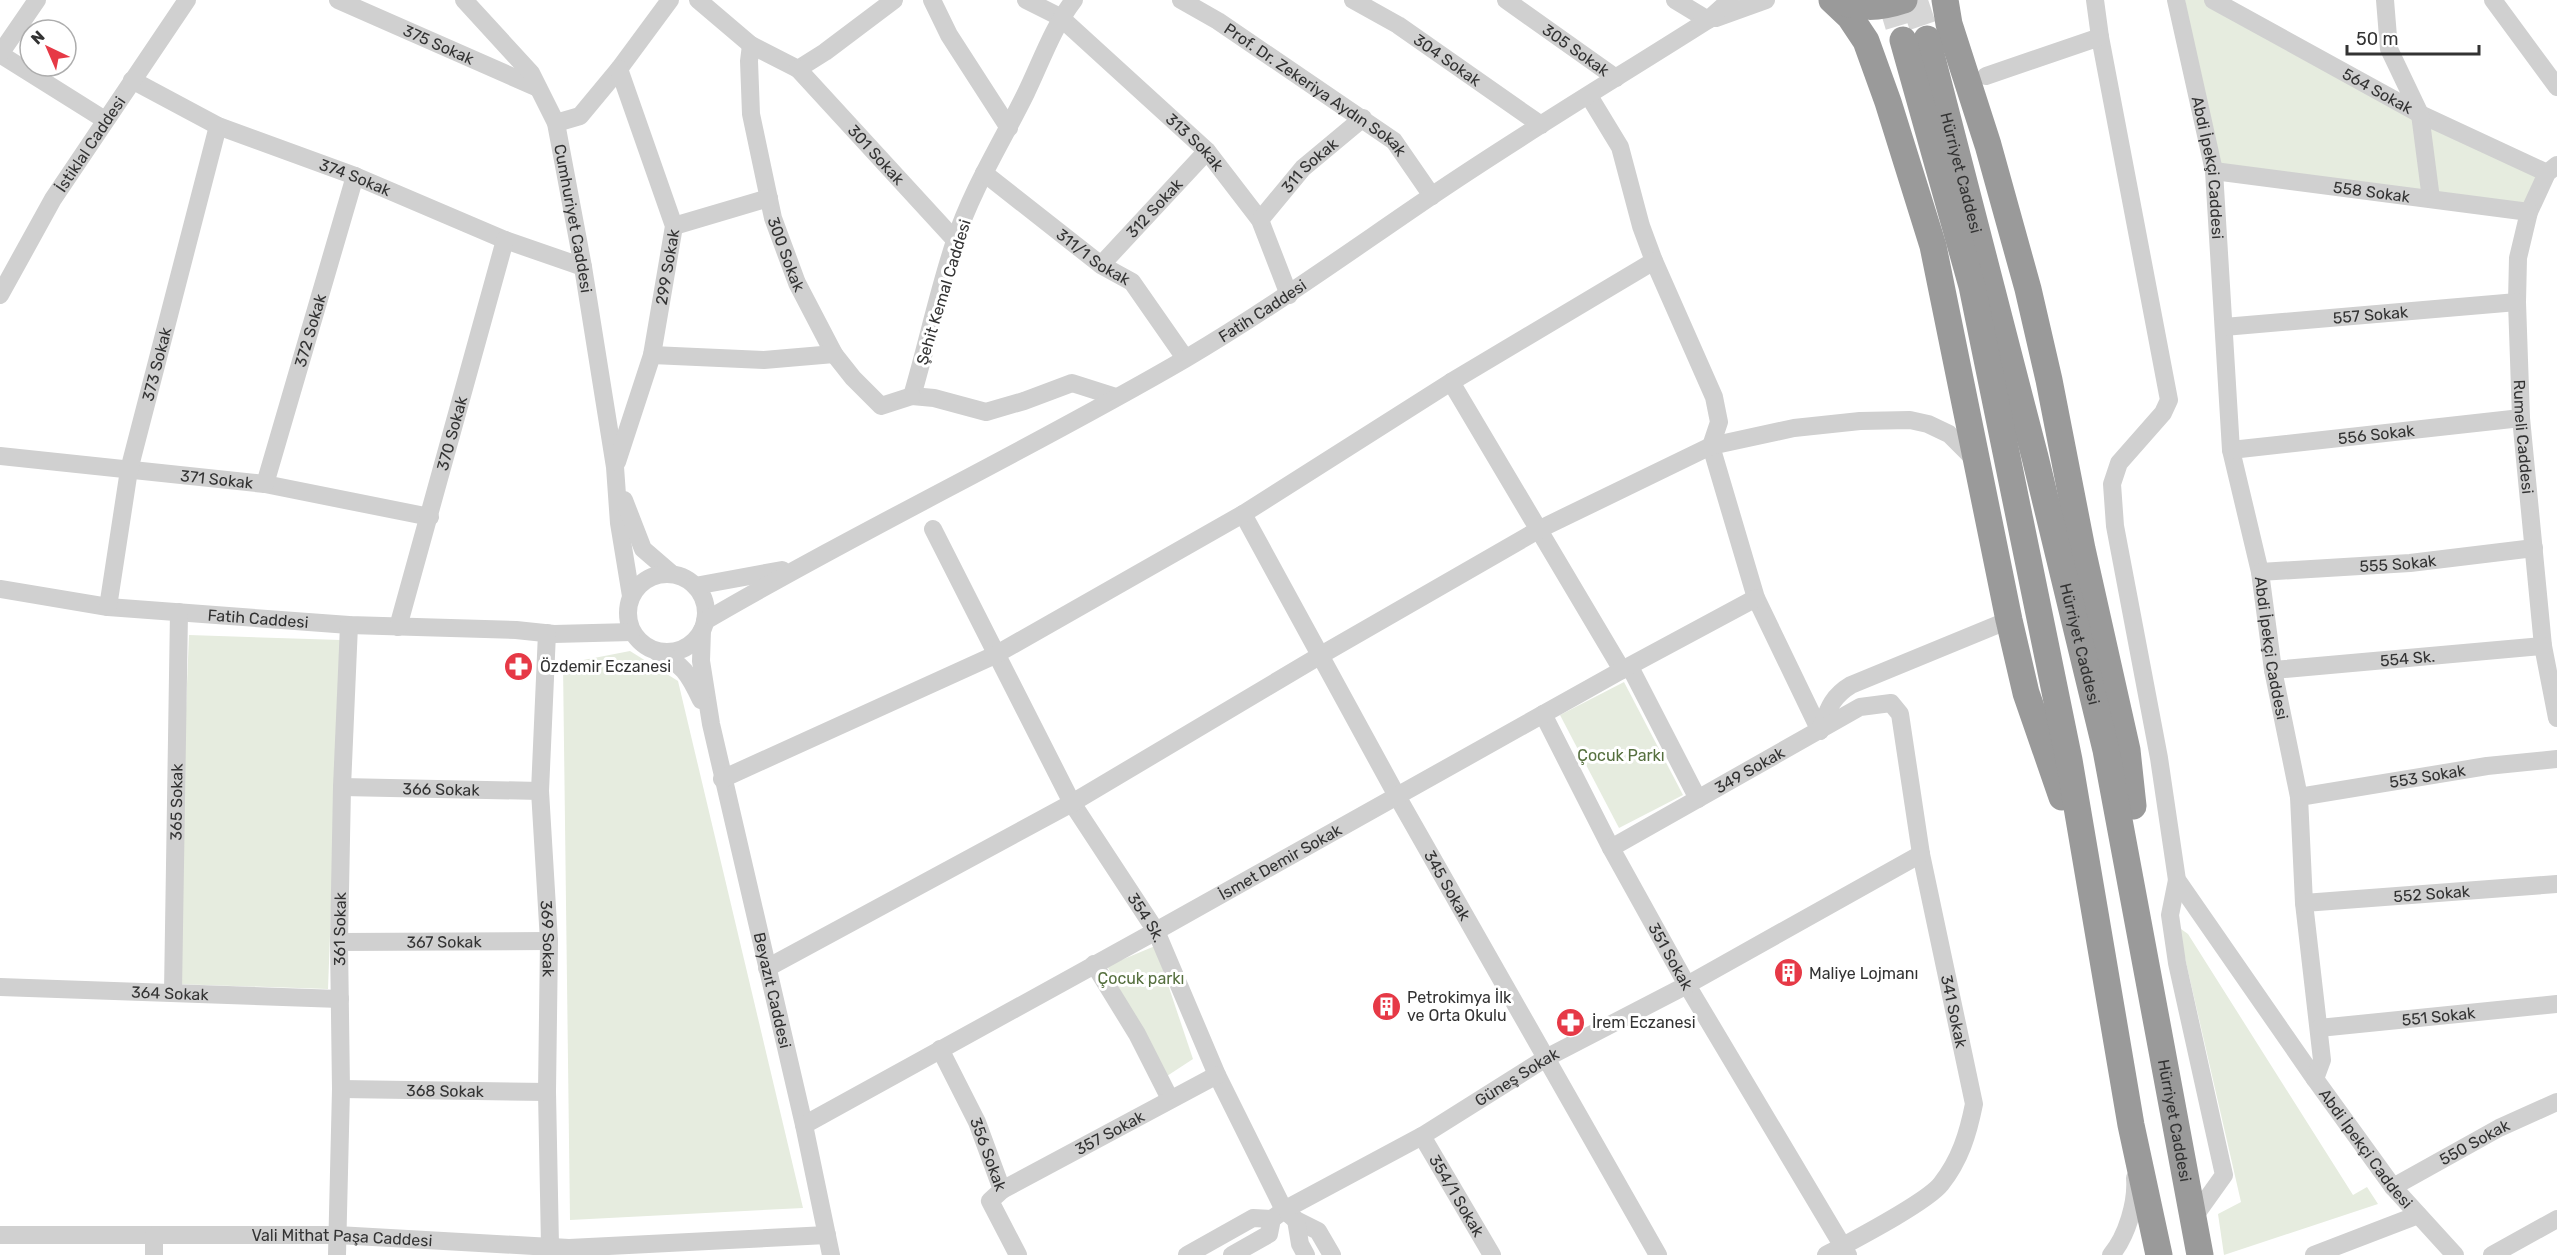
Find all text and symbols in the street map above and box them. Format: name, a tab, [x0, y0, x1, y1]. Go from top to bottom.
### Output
north arrow	[18, 18, 78, 78]
scale bar	[2347, 18, 2479, 56]
street label: Prof. Dr. Zekeriya Aydın Sokak	[1220, 19, 1411, 160]
street label: 305 Sokak	[1539, 20, 1614, 81]
street label: 375 Sokak	[400, 21, 478, 69]
text: N	[27, 27, 49, 48]
text: 50 m	[2356, 28, 2399, 50]
street label: 304 Sokak	[1410, 30, 1485, 91]
street label: 564 Sokak	[2339, 64, 2417, 118]
street label: İstiklal Caddesi	[52, 93, 129, 196]
street label: Abdi İpekçi Caddesi	[2188, 94, 2227, 240]
street label: 313 Sokak	[1162, 109, 1228, 175]
street label: Hürriyet Caddesi	[1936, 110, 1986, 235]
street label: 301 Sokak	[844, 121, 909, 189]
street label: 311 Sokak	[1277, 134, 1342, 197]
street label: Cumhuriyet Caddesi	[550, 142, 596, 294]
street label: 374 Sokak	[317, 155, 395, 201]
street label: 312 Sokak	[1122, 174, 1187, 242]
street label: 558 Sokak	[2332, 178, 2412, 207]
street label: 300 Sokak	[763, 214, 809, 296]
street label: Şehit Kemal Caddesi	[912, 217, 975, 367]
street label: 311/1 Sokak	[1053, 225, 1134, 290]
street label: 299 Sokak	[652, 227, 683, 306]
street label: Fatih Caddesi	[1215, 275, 1310, 346]
street label: 372 Sokak	[291, 291, 330, 369]
street label: 557 Sokak	[2332, 302, 2410, 328]
street label: 373 Sokak	[138, 324, 176, 403]
street label: Rumeli Caddesi	[2510, 379, 2537, 495]
street label: 370 Sokak	[433, 393, 472, 473]
street label: 556 Sokak	[2337, 421, 2416, 448]
street label: 371 Sokak	[179, 466, 255, 493]
street label: 555 Sokak	[2359, 551, 2438, 576]
street label: Abdi İpekçi Caddesi	[2251, 575, 2292, 721]
street label: Hürriyet Caddesi	[2056, 581, 2104, 707]
street label: Fatih Caddesi	[207, 605, 309, 632]
street label: 554 Sk.	[2379, 647, 2436, 670]
pharmacy icon: Özdemir Eczanesi	[503, 650, 535, 682]
place label: Özdemir Eczanesi	[540, 657, 671, 676]
street label: 349 Sokak	[1711, 742, 1789, 797]
park label: Çocuk Parkı	[1577, 746, 1665, 765]
street label: 553 Sokak	[2388, 761, 2468, 792]
street label: 365 Sokak	[166, 763, 187, 841]
street label: 366 Sokak	[402, 779, 480, 800]
street label: İsmet Demir Sokak	[1215, 820, 1346, 904]
street label: 345 Sokak	[1420, 847, 1475, 924]
street label: 552 Sokak	[2393, 882, 2471, 906]
street label: 354 Sk.	[1124, 889, 1169, 945]
street label: 361 Sokak	[330, 891, 350, 966]
street label: 369 Sokak	[537, 900, 558, 978]
street label: 351 Sokak	[1644, 919, 1697, 994]
street label: Beyazıt Caddesi	[750, 930, 795, 1050]
street label: 367 Sokak	[406, 932, 482, 952]
building icon: Maliye Lojmanı	[1772, 957, 1804, 989]
place label: Maliye Lojmanı	[1809, 964, 1918, 983]
park label: Çocuk parkı	[1098, 969, 1184, 988]
street label: 341 Sokak	[1937, 973, 1971, 1050]
street label: 364 Sokak	[131, 983, 210, 1004]
place label: Petrokimya İlk ve Orta Okulu	[1407, 988, 1512, 1025]
building icon: Petrokimya İlk ve Orta Okulu	[1370, 990, 1402, 1022]
street label: 551 Sokak	[2401, 1003, 2477, 1030]
pharmacy icon: İrem Eczanesi	[1555, 1006, 1587, 1038]
place label: İrem Eczanesi	[1592, 1013, 1696, 1032]
street label: Güneş Sokak	[1471, 1044, 1563, 1110]
street label: Hürriyet Caddesi	[2154, 1058, 2195, 1183]
street label: 368 Sokak	[406, 1081, 485, 1101]
street label: Abdi İpekçi Caddesi	[2315, 1085, 2417, 1212]
street label: 357 Sokak	[1072, 1106, 1148, 1159]
street label: 356 Sokak	[966, 1115, 1011, 1194]
street label: 550 Sokak	[2436, 1115, 2513, 1169]
street label: 354/1 Sokak	[1425, 1151, 1488, 1241]
street label: Vali Mithat Paşa Caddesi	[251, 1226, 433, 1250]

